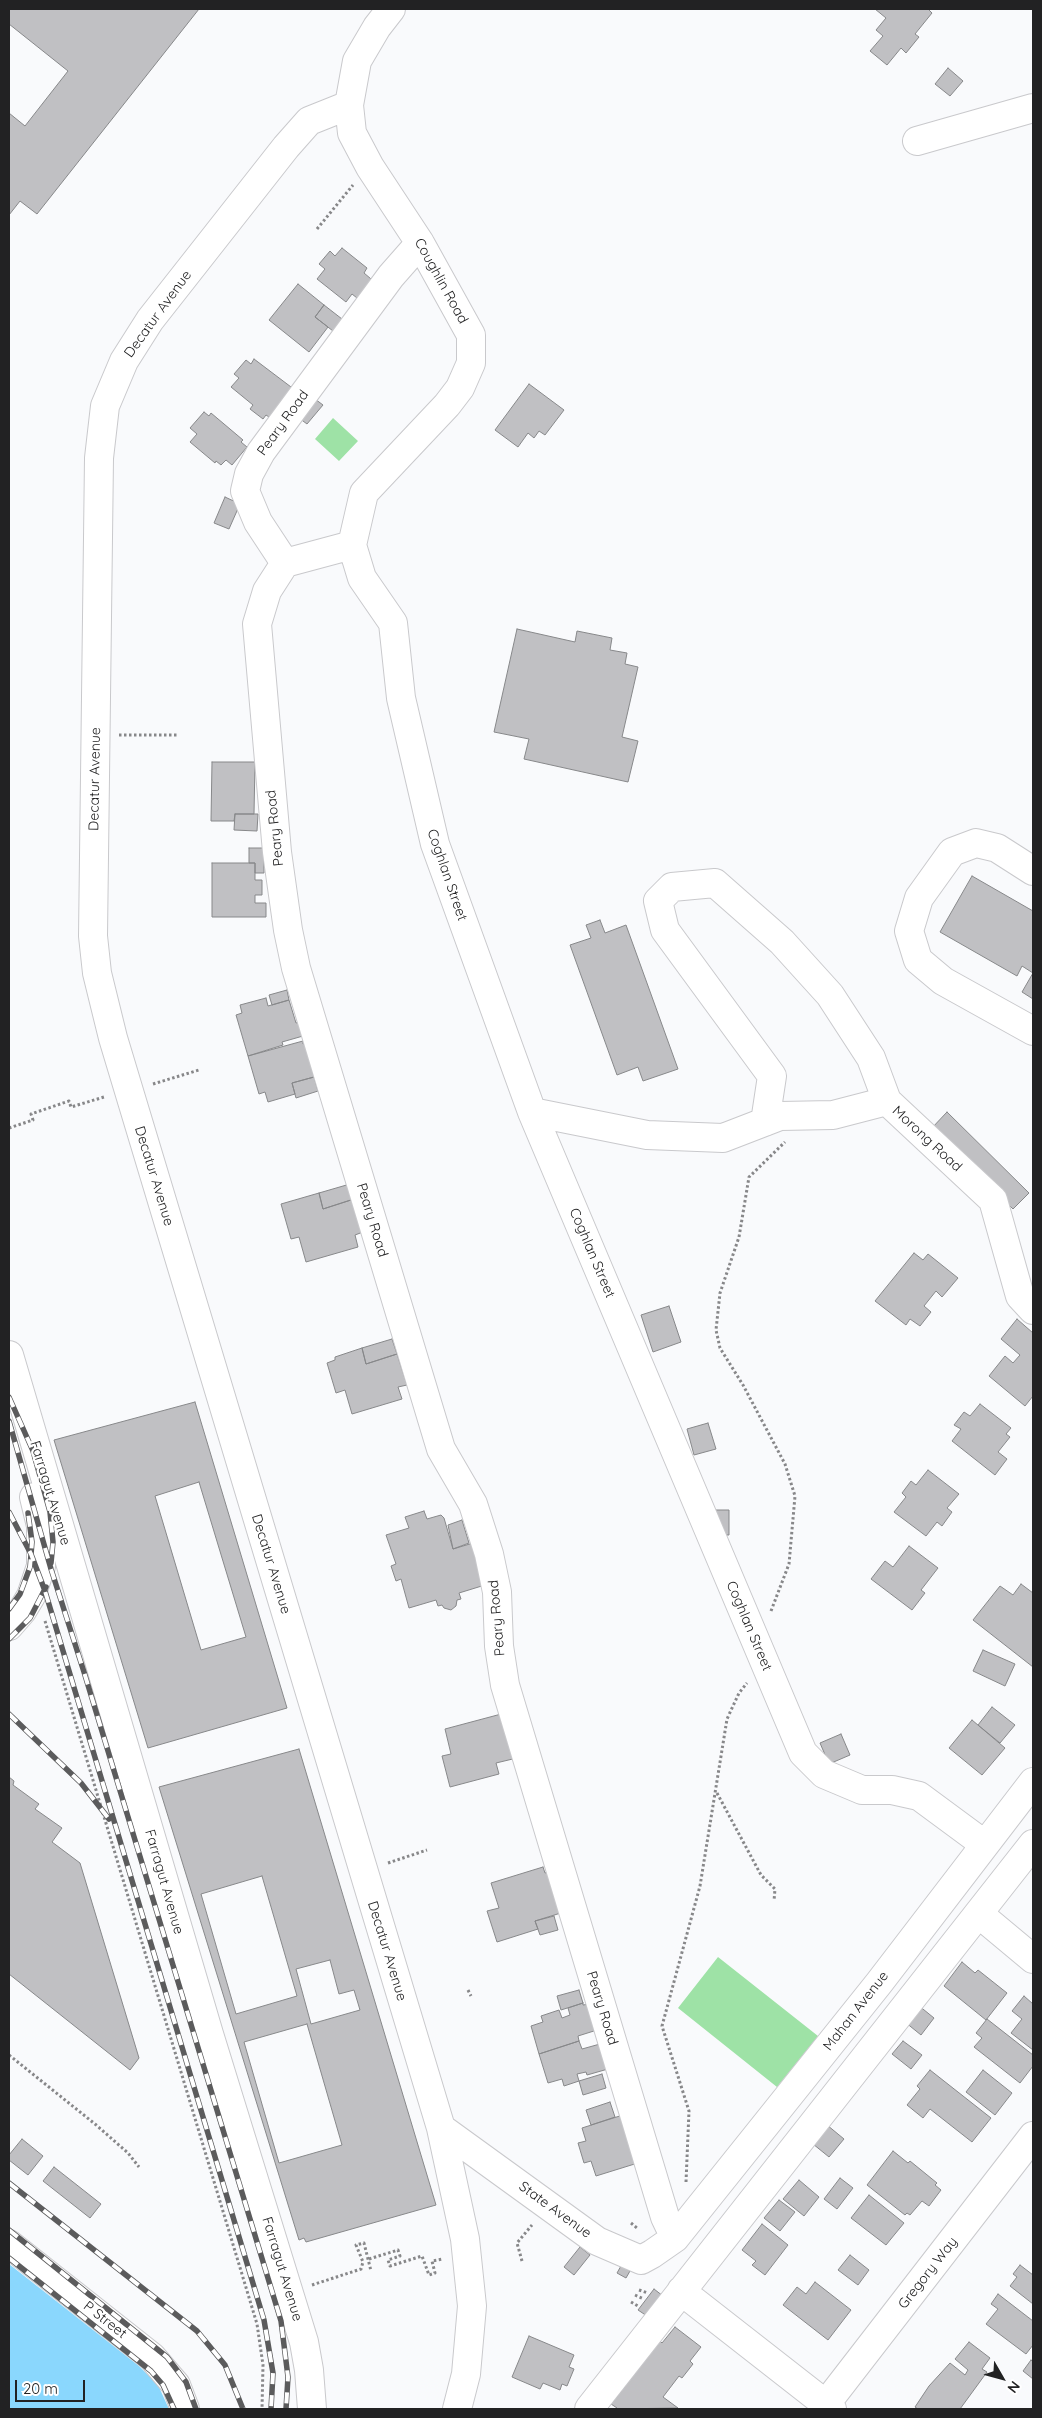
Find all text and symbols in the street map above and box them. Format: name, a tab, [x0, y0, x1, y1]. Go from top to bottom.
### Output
street label: Coughlin Road	[411, 235, 471, 327]
street label: Decatur Avenue	[121, 267, 195, 361]
street label: Peary Road	[254, 387, 312, 459]
street label: Decatur Avenue	[86, 727, 104, 831]
street label: Peary Road	[263, 789, 287, 867]
street label: Coghlan Street	[423, 827, 471, 923]
street label: Morong Road	[889, 1103, 965, 1175]
street label: Decatur Avenue	[131, 1124, 177, 1228]
street label: Peary Road	[353, 1181, 391, 1259]
street label: Coghlan Street	[565, 1205, 619, 1301]
street label: Farragut Avenue	[26, 1439, 74, 1547]
street label: Decatur Avenue	[248, 1512, 294, 1616]
street label: Coghlan Street	[722, 1578, 776, 1674]
street label: Peary Road	[485, 1579, 509, 1657]
street label: Farragut Avenue	[141, 1828, 187, 1936]
street label: Decatur Avenue	[364, 1899, 410, 2003]
street label: Mahan Avenue	[820, 1968, 892, 2054]
street label: Peary Road	[583, 1969, 621, 2047]
street label: State Avenue	[516, 2178, 594, 2242]
street label: Farragut Avenue	[258, 2215, 306, 2323]
street label: Gregory Way	[895, 2234, 961, 2312]
street label: P Street	[80, 2298, 130, 2342]
north arrow	[977, 2353, 1027, 2403]
scale bar	[18, 2370, 88, 2402]
text: N	[1004, 2378, 1024, 2397]
text: 20 m	[23, 2379, 58, 2398]

